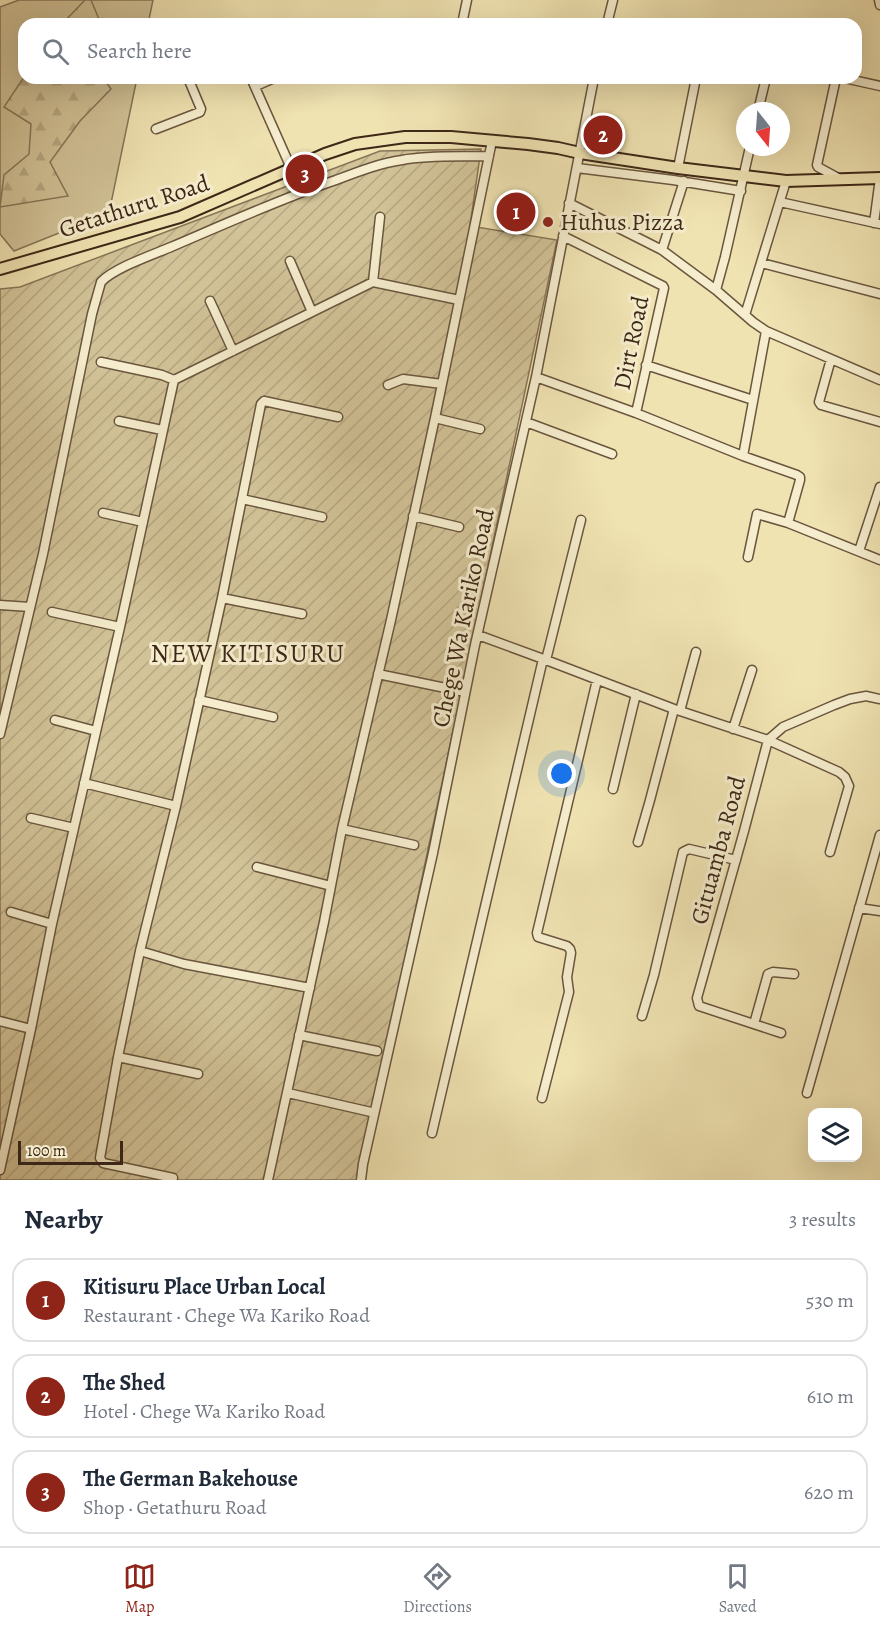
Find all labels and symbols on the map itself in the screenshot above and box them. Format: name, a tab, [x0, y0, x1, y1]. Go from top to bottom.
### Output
north arrow	[736, 102, 790, 156]
pin: 2	[584, 112, 622, 158]
pin: 3	[286, 152, 324, 196]
street label: Getathuru Road	[55, 167, 213, 245]
pin: 1	[496, 190, 536, 234]
place label: Huhus Pizza	[560, 206, 685, 238]
marker: Huhus Pizza	[541, 215, 555, 229]
street label: Dirt Road	[605, 293, 657, 393]
street label: Chege Wa Kariko Road	[424, 506, 502, 730]
district label: NEW KITISURU	[151, 636, 345, 671]
your location	[547, 759, 576, 788]
street label: Gituamba Road	[683, 772, 753, 928]
scale bar	[18, 1138, 123, 1166]

